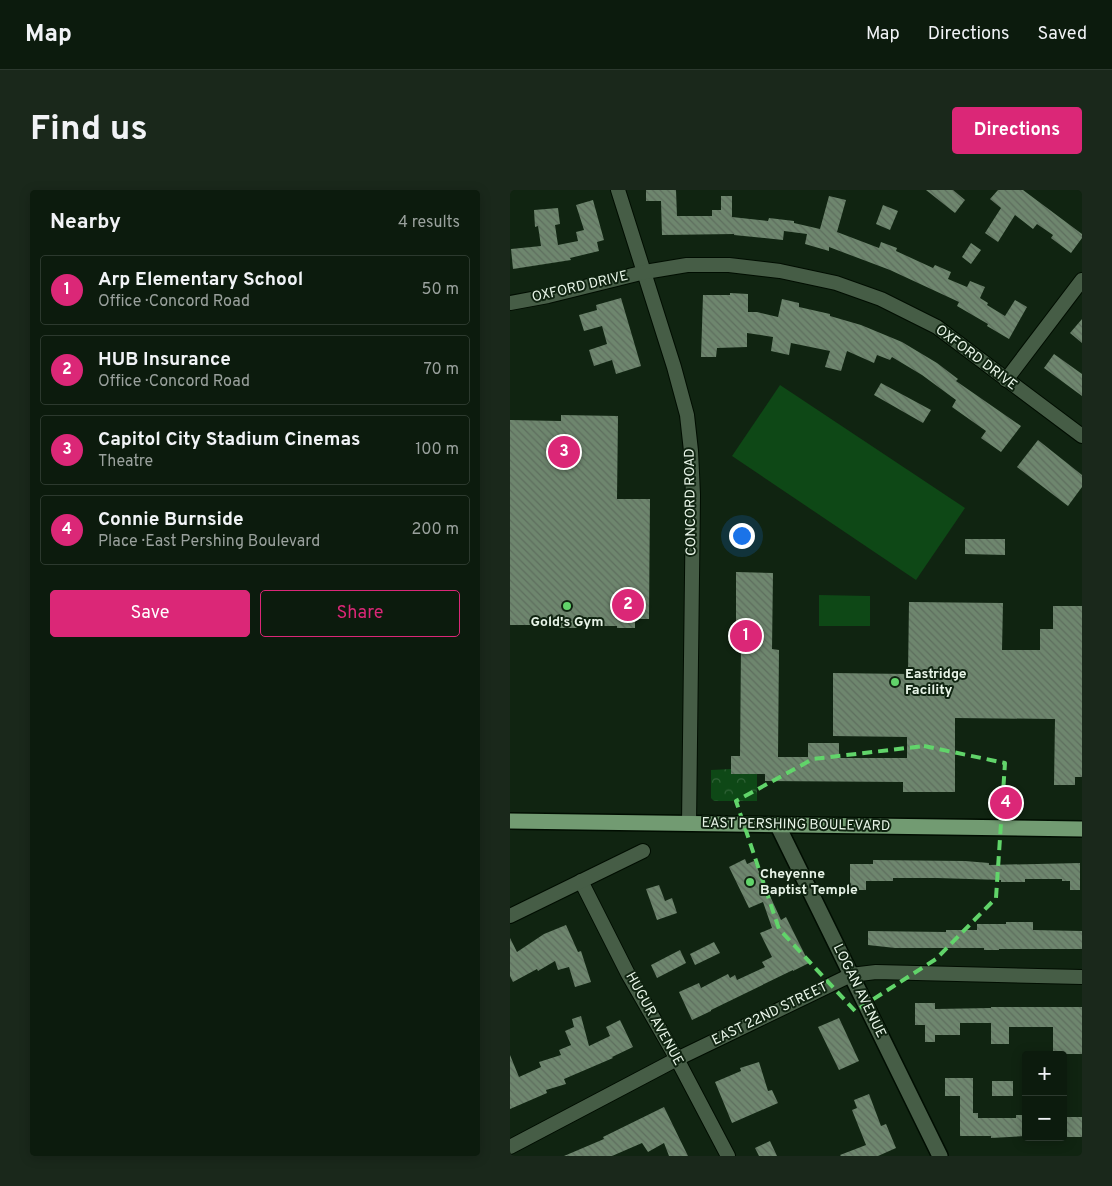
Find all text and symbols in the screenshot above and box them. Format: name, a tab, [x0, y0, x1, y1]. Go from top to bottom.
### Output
text: Map	[25, 20, 72, 50]
text: Map	[866, 23, 900, 46]
text: Directions	[928, 23, 1010, 46]
text: Saved	[1038, 23, 1087, 46]
button: Directions	[952, 107, 1082, 154]
text: Find us	[30, 108, 148, 152]
text: Nearby	[50, 209, 121, 236]
text: 4 results	[398, 213, 460, 233]
text: Arp Elementary School	[98, 268, 303, 292]
street label: OXFORD DRIVE	[530, 268, 630, 306]
text: 1	[64, 280, 70, 300]
text: 50 m	[422, 280, 459, 300]
text: Office · Concord Road	[98, 292, 250, 312]
street label: OXFORD DRIVE	[932, 322, 1020, 394]
text: HUB Insurance	[98, 348, 231, 372]
text: 2	[62, 360, 72, 380]
text: 70 m	[424, 360, 459, 380]
text: Office · Concord Road	[98, 372, 250, 392]
text: Capitol City Stadium Cinemas	[98, 428, 360, 452]
pin: 3	[548, 433, 580, 471]
text: 3	[62, 440, 72, 460]
text: 100 m	[415, 440, 459, 460]
street label: CONCORD ROAD	[682, 448, 700, 556]
text: Theatre	[98, 452, 153, 472]
text: Connie Burnside	[98, 508, 244, 532]
text: 4	[62, 520, 72, 540]
text: 200 m	[411, 520, 459, 540]
your location	[729, 523, 755, 549]
text: Place · East Pershing Boulevard	[98, 532, 320, 552]
pin: 2	[612, 586, 644, 624]
button: Save	[50, 590, 250, 637]
button: Share	[260, 590, 460, 637]
marker: Gold's Gym	[561, 600, 573, 612]
place label: Gold's Gym	[530, 614, 604, 631]
pin: 1	[730, 617, 762, 655]
place label: Eastridge Facility	[905, 666, 967, 699]
marker: Eastridge Facility	[889, 676, 901, 688]
pin: 4	[990, 784, 1022, 822]
street label: EAST PERSHING BOULEVARD	[702, 815, 890, 835]
place label: Cheyenne Baptist Temple	[760, 866, 858, 899]
marker: Cheyenne Baptist Temple	[744, 876, 756, 888]
street label: LOGAN AVENUE	[829, 941, 889, 1041]
street label: HUGUR AVENUE	[621, 969, 687, 1069]
street label: EAST 22ND STREET	[709, 979, 831, 1049]
map controls	[1022, 1051, 1067, 1141]
button: +	[1022, 1051, 1067, 1096]
button: −	[1022, 1096, 1067, 1141]

